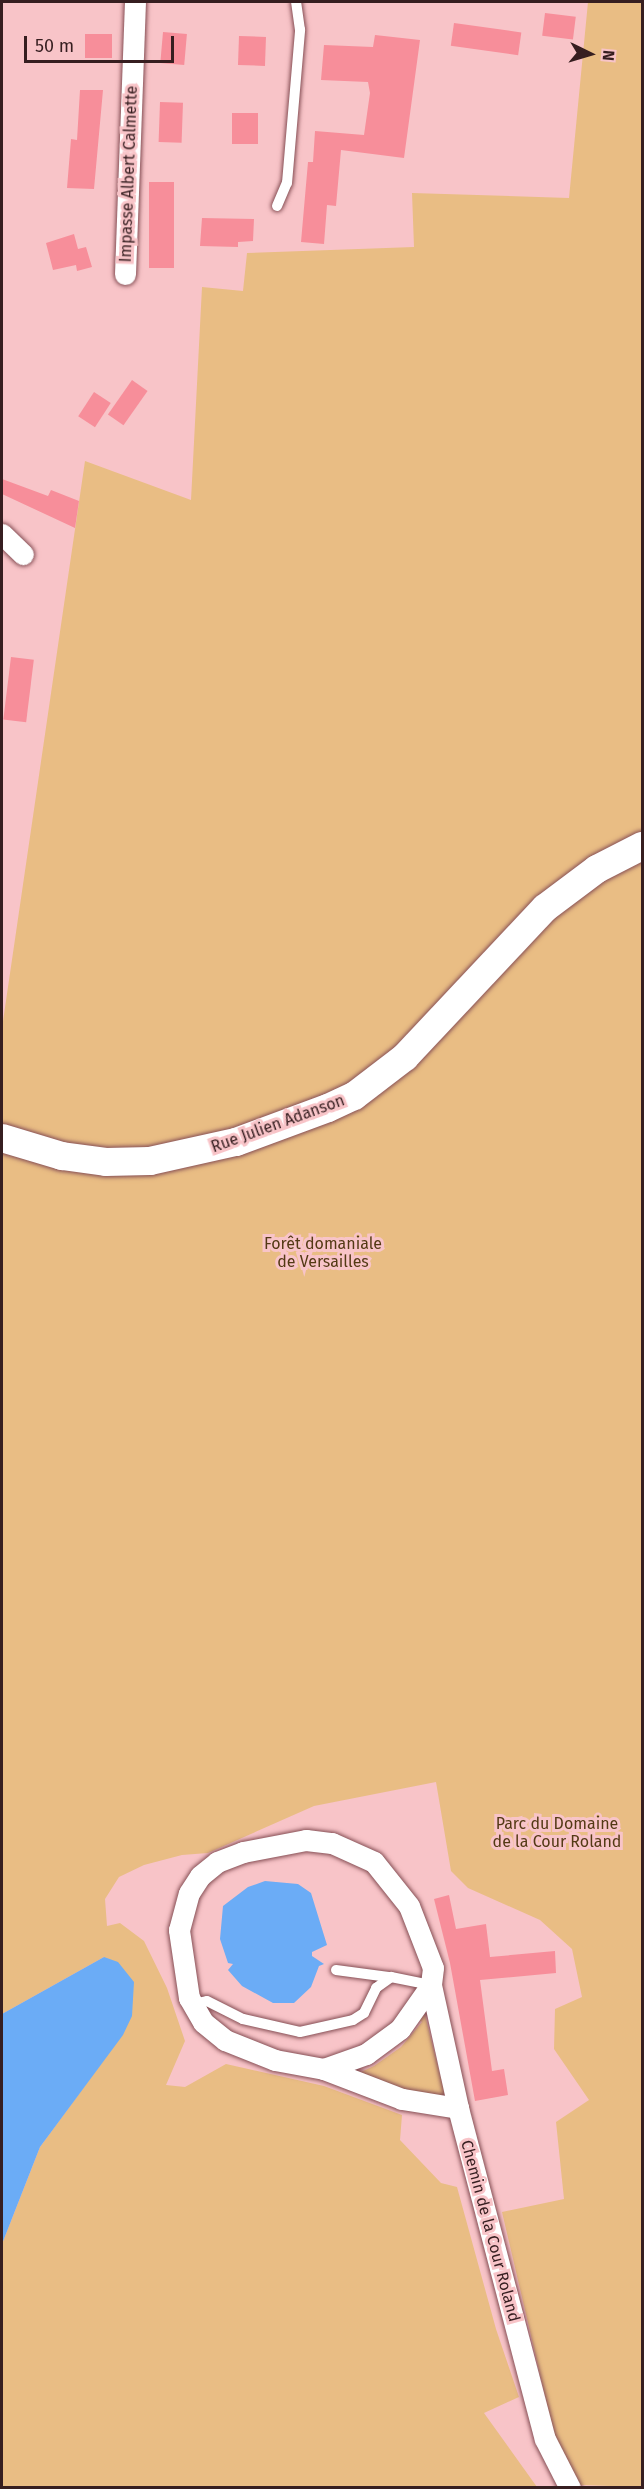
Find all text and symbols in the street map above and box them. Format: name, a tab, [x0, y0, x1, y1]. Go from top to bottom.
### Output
scale bar	[27, 24, 177, 62]
north arrow	[560, 24, 620, 84]
text: 50 m	[35, 35, 74, 57]
text: N	[599, 49, 618, 62]
street label: Impasse Albert Calmette	[116, 85, 142, 263]
street label: Rue Julien Adanson	[209, 1091, 347, 1157]
park label: Forêt domaniale de Versailles	[264, 1234, 382, 1272]
park label: Parc du Domaine de la Cour Roland	[493, 1814, 621, 1852]
street label: Chemin de la Cour Roland	[456, 2138, 524, 2324]

